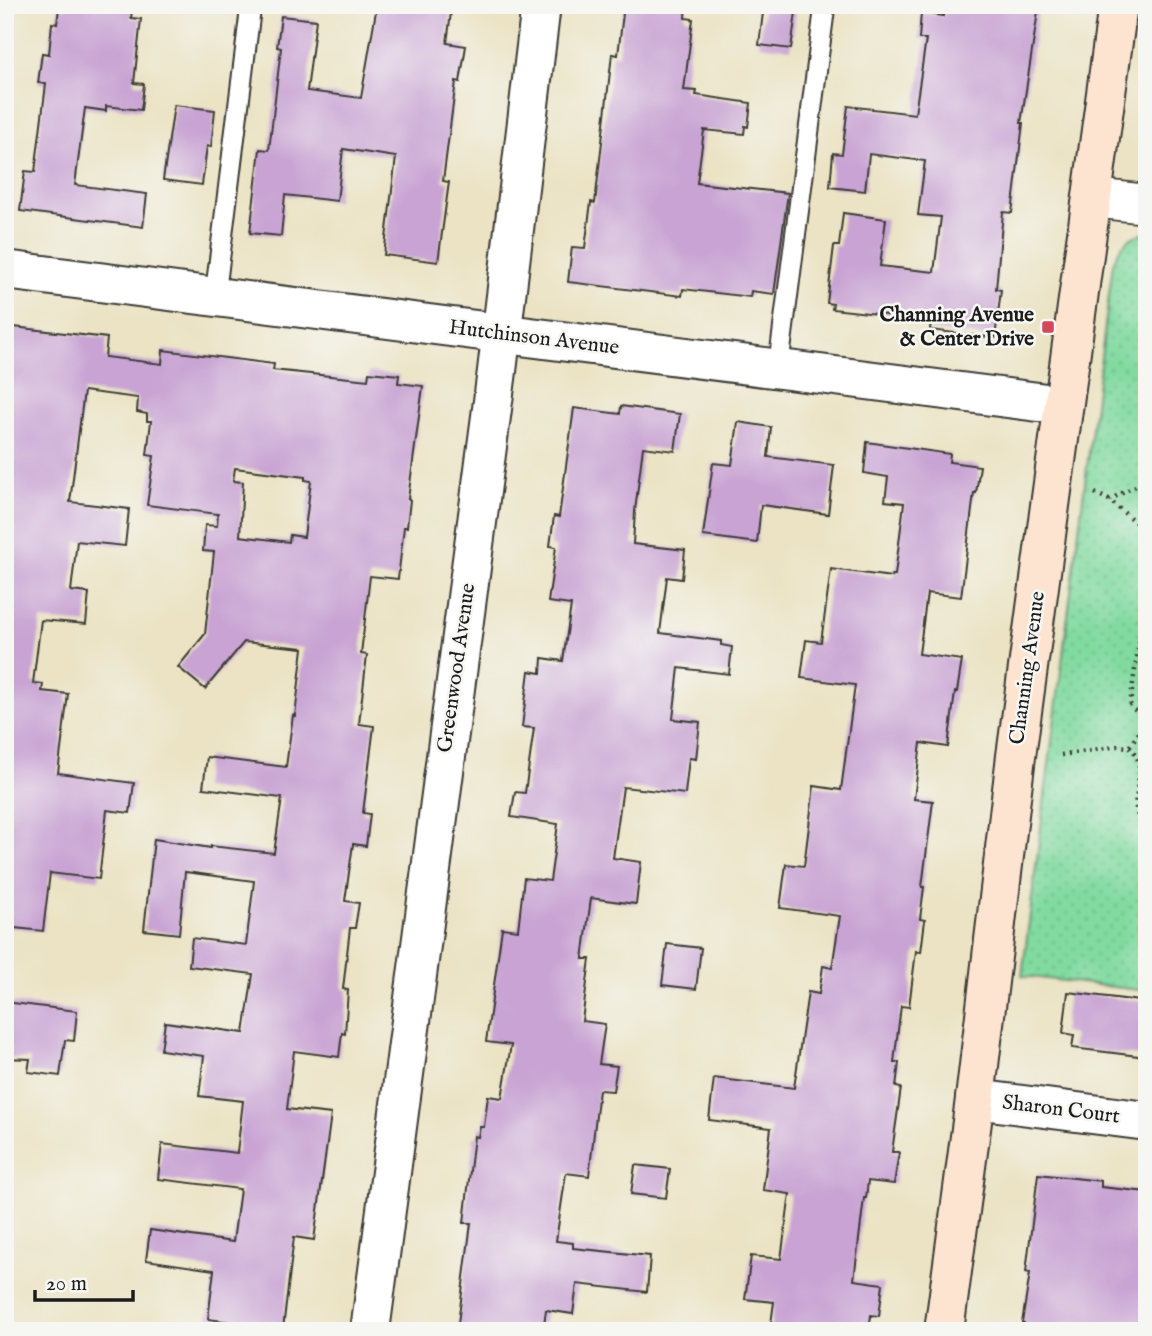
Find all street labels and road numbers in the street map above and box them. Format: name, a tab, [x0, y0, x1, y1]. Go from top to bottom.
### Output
street label: Hutchinson Avenue	[447, 314, 621, 362]
street label: Greenwood Avenue	[432, 581, 482, 754]
street label: Channing Avenue	[1004, 589, 1052, 746]
street label: Sharon Court	[1001, 1089, 1121, 1131]

